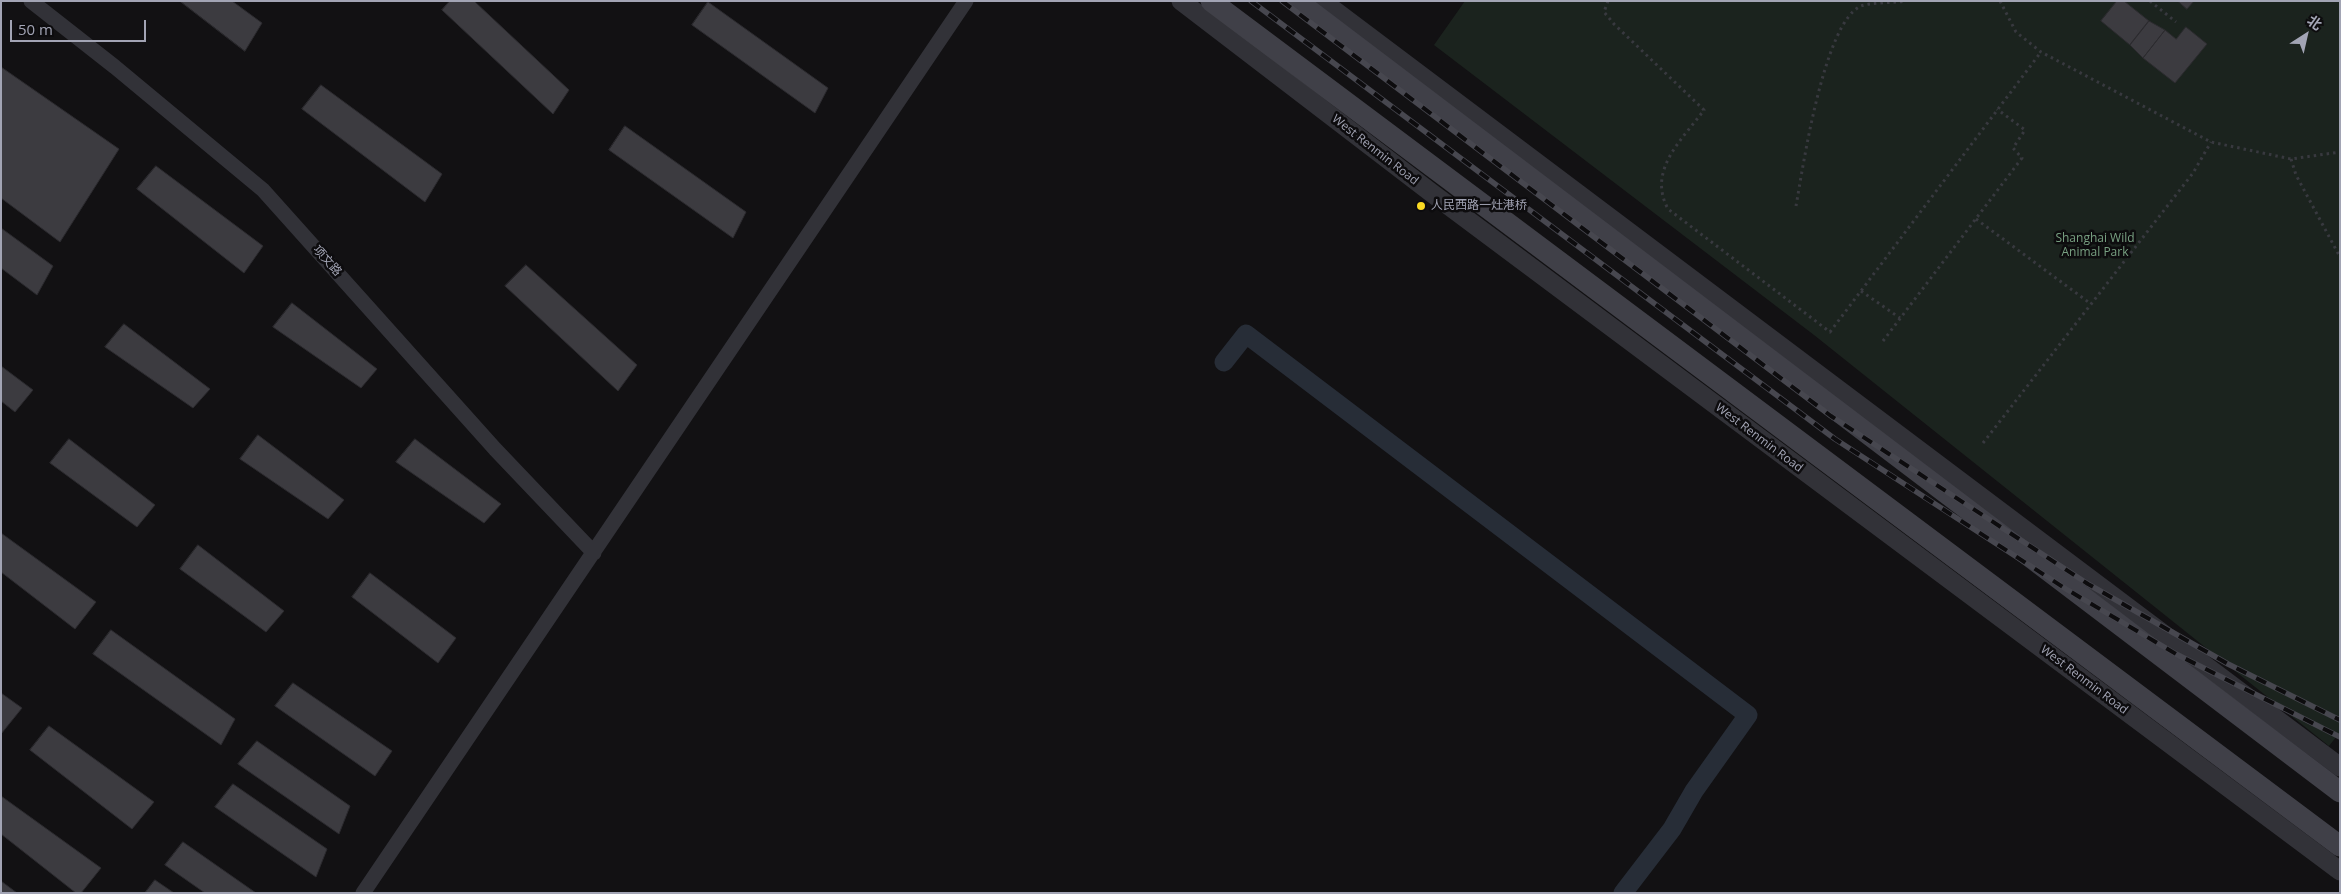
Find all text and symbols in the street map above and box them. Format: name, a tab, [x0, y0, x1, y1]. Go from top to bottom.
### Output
scale bar	[12, 10, 149, 42]
north arrow	[2281, 10, 2331, 60]
text: 北	[2304, 11, 2326, 34]
text: 50 m	[18, 19, 53, 39]
street label: West Renmin Road	[1329, 112, 1421, 188]
place label: 人民西路一灶港桥	[1431, 199, 1527, 213]
marker: 人民西路一灶港桥	[1415, 200, 1427, 212]
park label: Shanghai Wild Animal Park	[2055, 232, 2135, 260]
street label: 项文路	[310, 243, 344, 279]
street label: West Renmin Road	[1712, 400, 1806, 476]
street label: West Renmin Road	[2037, 642, 2131, 718]

